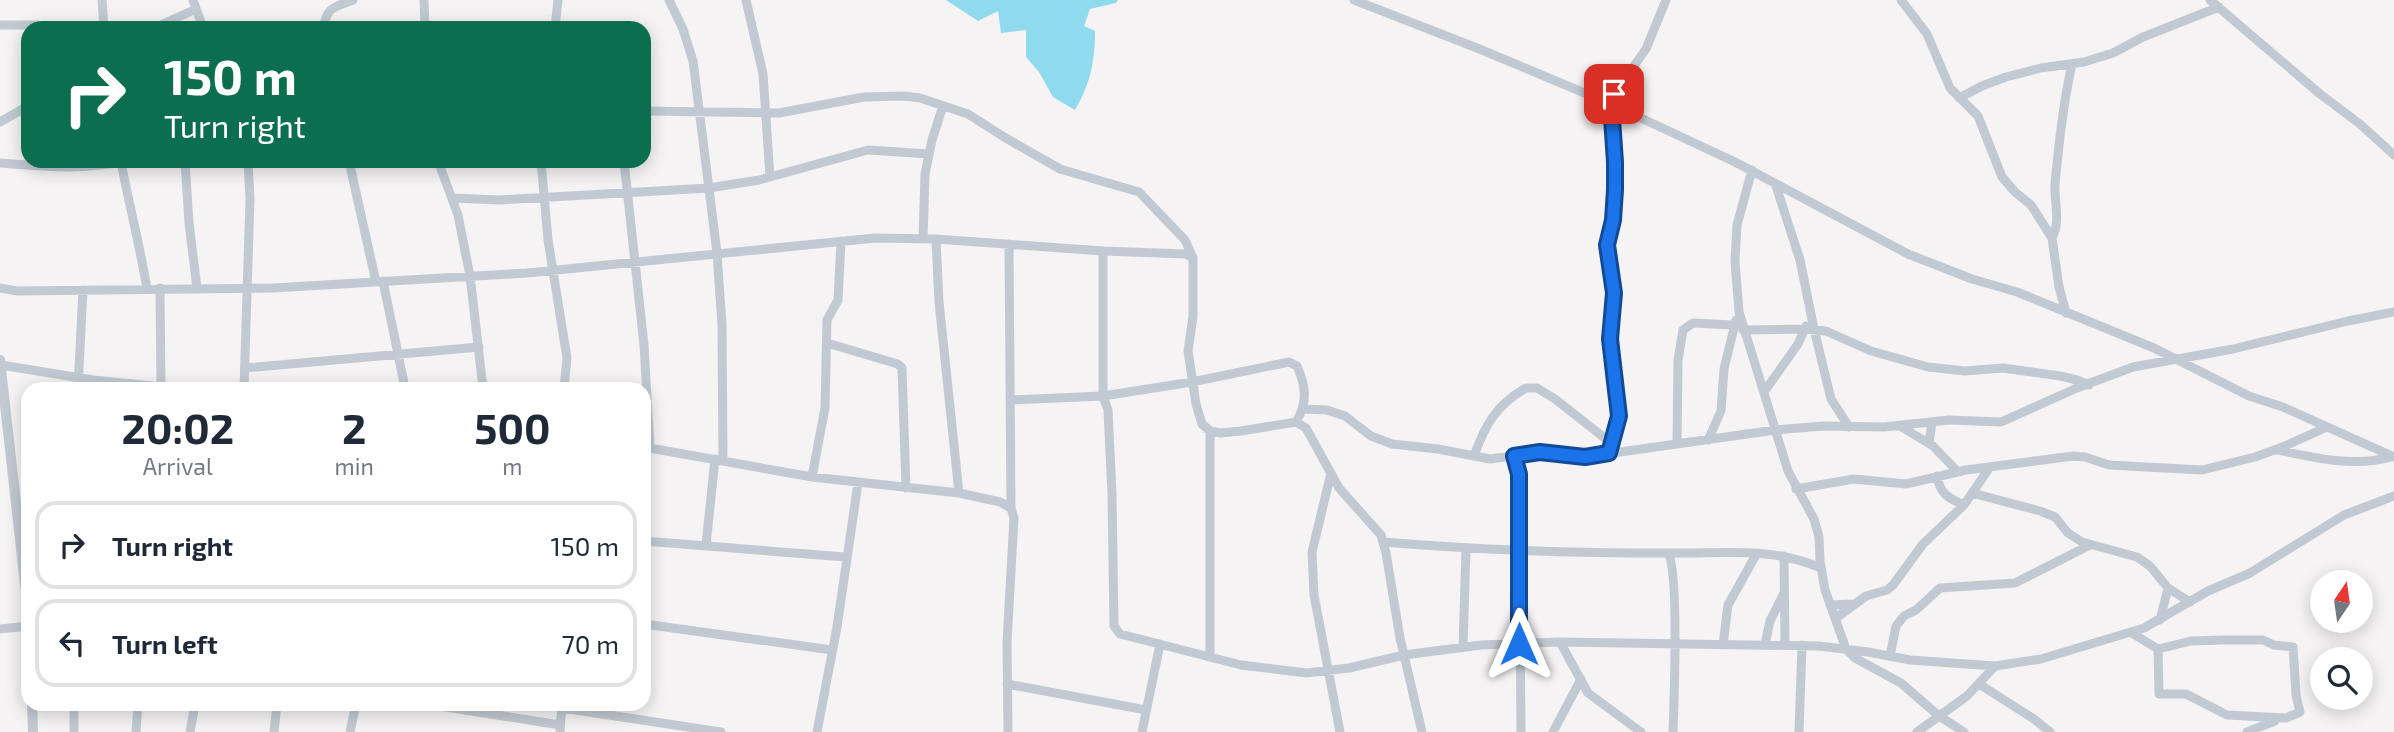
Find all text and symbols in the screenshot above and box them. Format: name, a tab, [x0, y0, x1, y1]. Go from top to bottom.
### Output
text: 150 m	[164, 46, 297, 105]
icon: right	[49, 49, 140, 140]
pin	[1584, 64, 1644, 124]
icon: arrive	[1595, 75, 1633, 113]
text: Turn right	[164, 106, 306, 144]
text: 20:02	[121, 402, 234, 452]
text: 2	[342, 402, 366, 452]
text: 500	[474, 402, 550, 452]
text: Arrival	[143, 452, 213, 480]
text: min	[335, 452, 374, 480]
text: m	[502, 452, 522, 480]
icon: right	[53, 526, 91, 564]
text: Turn right	[112, 530, 233, 561]
text: 150 m	[550, 530, 619, 561]
north arrow	[2310, 570, 2373, 634]
map controls	[2310, 570, 2373, 710]
position arrow	[1482, 607, 1556, 681]
icon: left	[53, 624, 91, 662]
text: Turn left	[112, 628, 218, 659]
text: 70 m	[561, 628, 619, 659]
button: search	[2310, 647, 2373, 710]

